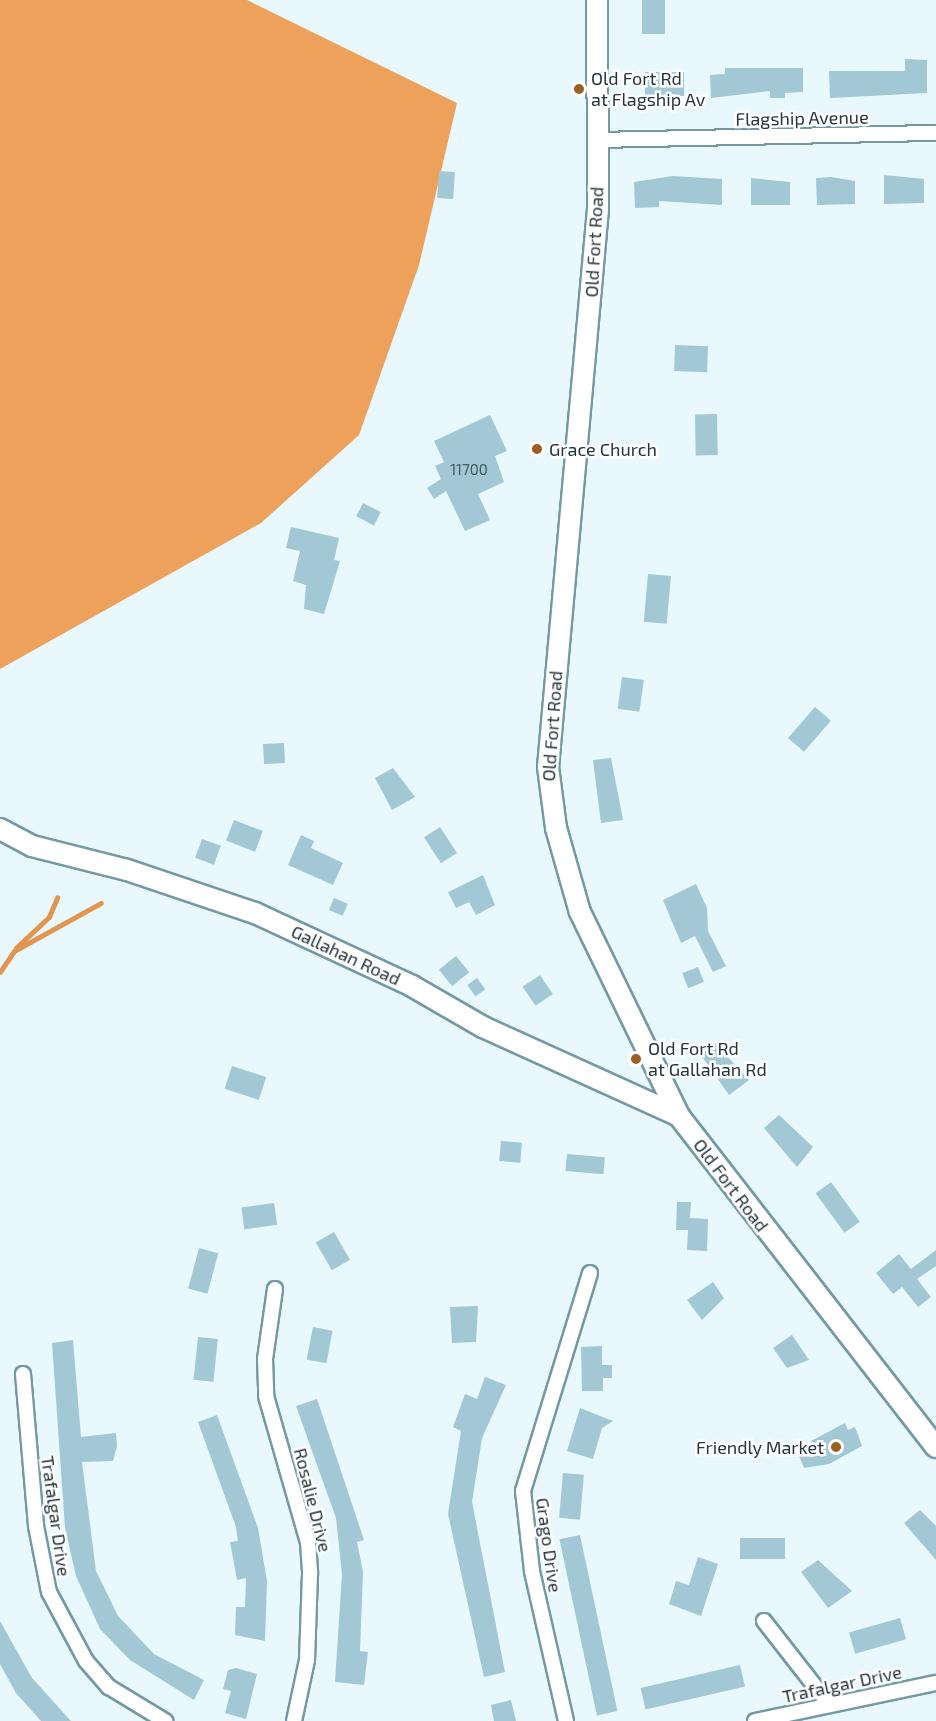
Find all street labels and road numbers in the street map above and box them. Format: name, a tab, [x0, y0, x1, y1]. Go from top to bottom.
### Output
street label: Flagship Avenue	[735, 106, 869, 130]
street label: Old Fort Road	[580, 186, 608, 298]
street label: Old Fort Road	[537, 670, 567, 782]
street label: Gallahan Road	[288, 920, 404, 990]
street label: Old Fort Road	[689, 1134, 773, 1236]
street label: Rosalie Drive	[290, 1446, 336, 1554]
street label: Trafalgar Drive	[37, 1454, 75, 1578]
street label: Grago Drive	[532, 1496, 566, 1594]
street label: Trafalgar Drive	[780, 1661, 904, 1707]

